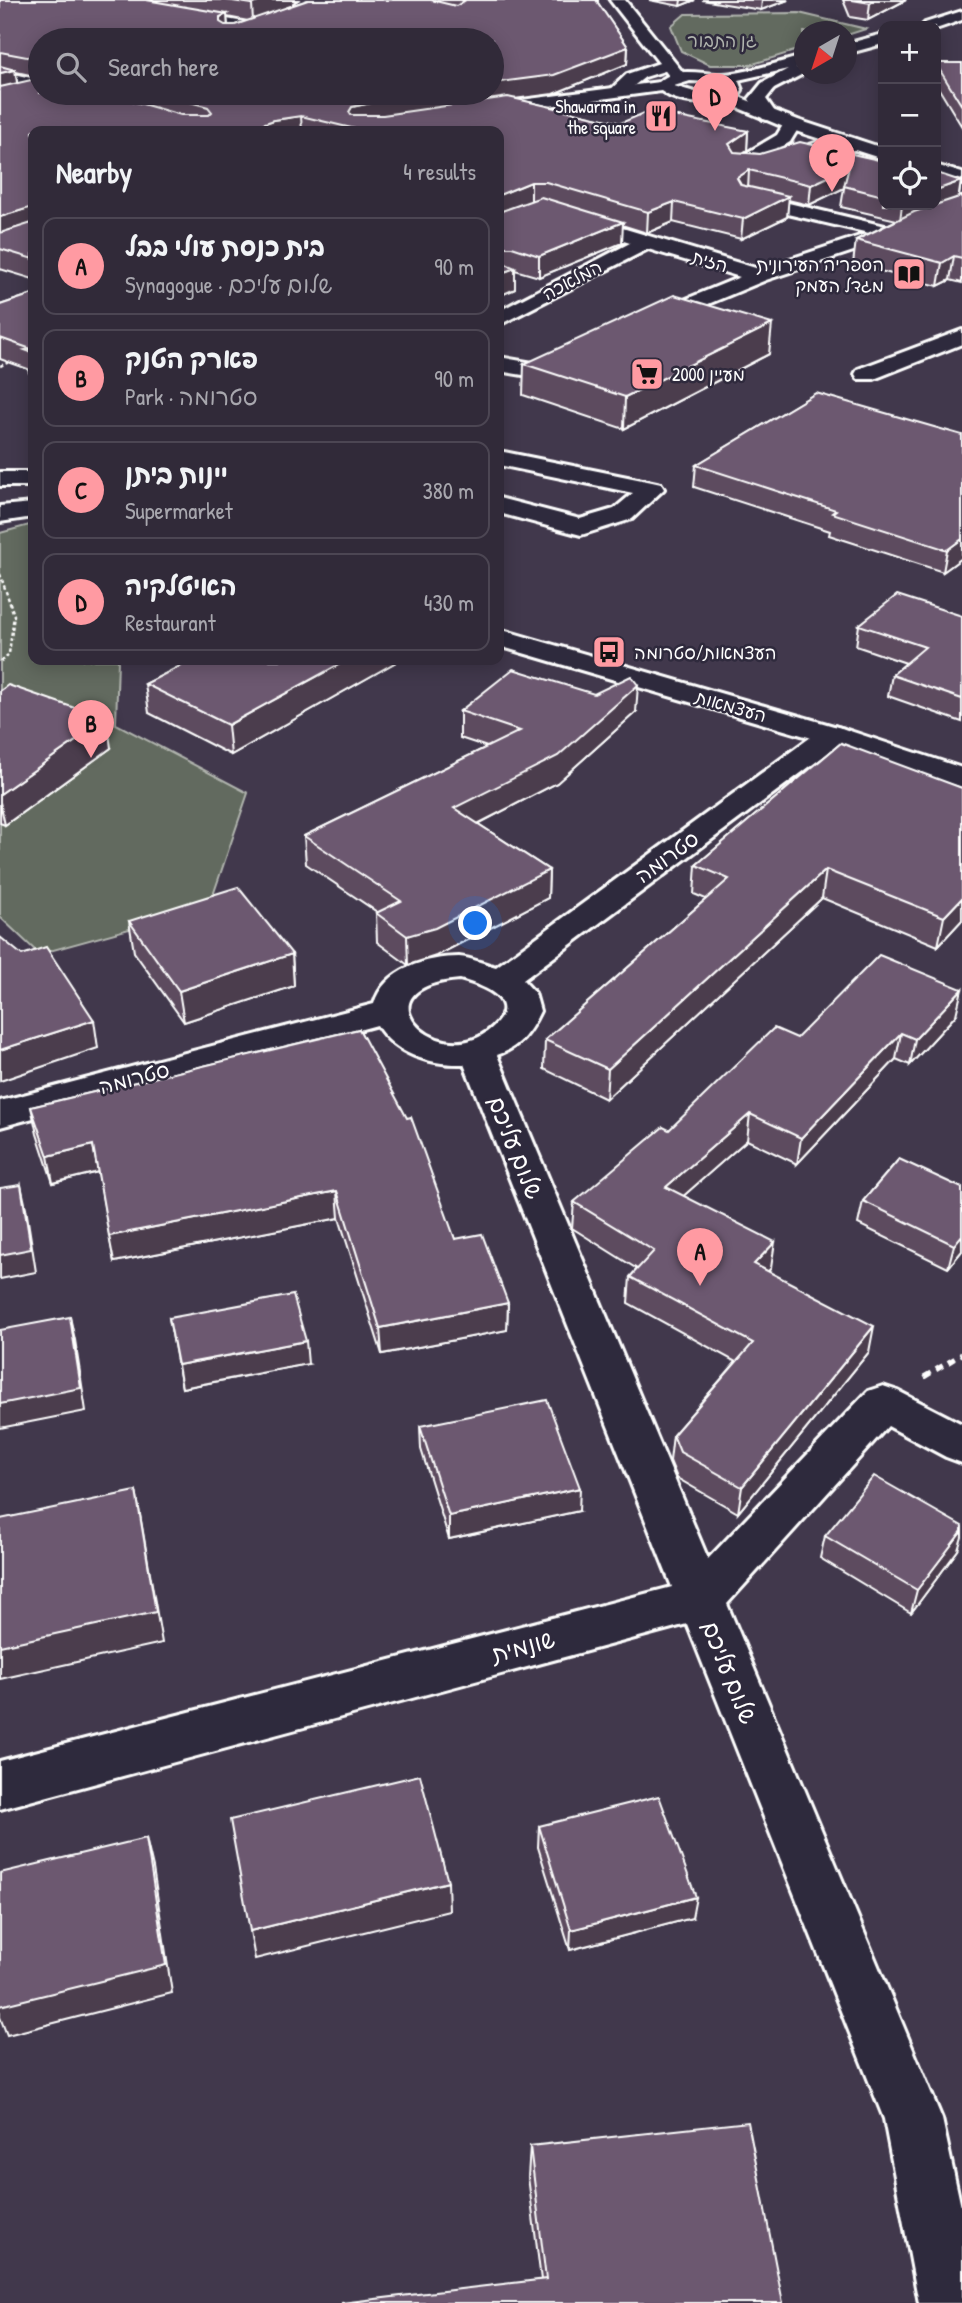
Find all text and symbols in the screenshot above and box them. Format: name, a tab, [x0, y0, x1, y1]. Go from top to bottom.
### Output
north arrow	[794, 21, 857, 84]
map controls	[878, 21, 941, 210]
button: +	[878, 21, 941, 84]
search box	[28, 28, 504, 105]
park label: גן התבור	[687, 28, 757, 53]
icon: search	[52, 48, 90, 86]
text: Search here	[108, 49, 219, 84]
pin: D	[692, 73, 738, 131]
button: −	[878, 84, 941, 147]
place label: Shawarma in the square	[555, 94, 636, 140]
restaurant icon: Shawarma in the square	[642, 97, 680, 135]
pin: C	[809, 134, 855, 192]
button: locate	[878, 147, 941, 210]
text: Nearby	[56, 152, 132, 192]
text: 4 results	[403, 156, 476, 187]
text: בית כנסת עולי בבל	[125, 229, 325, 264]
street label: הזית	[688, 243, 731, 278]
text: A	[75, 251, 87, 282]
text: 90 m	[434, 251, 474, 282]
place label: הספריה העירונית מגדל העמק	[756, 252, 884, 298]
street label: המלאכה	[538, 254, 606, 306]
library icon: הספריה העירונית מגדל העמק	[890, 255, 928, 293]
text: Synagogue · שלום עליכם	[125, 269, 332, 300]
text: פארק הטנק	[125, 341, 258, 376]
supermarket icon: מעיין 2000	[628, 355, 666, 393]
place label: מעיין 2000	[672, 362, 745, 387]
text: B	[75, 363, 87, 394]
text: 90 m	[434, 363, 474, 394]
text: Park · סטרומה	[125, 381, 258, 412]
text: יינות ביתן	[125, 456, 228, 491]
text: C	[75, 475, 87, 506]
text: 380 m	[423, 475, 474, 506]
text: Supermarket	[125, 495, 233, 526]
text: האיטלקיה	[125, 568, 237, 603]
text: D	[76, 587, 86, 618]
text: 430 m	[424, 587, 474, 618]
text: Restaurant	[125, 607, 216, 638]
bus stop icon: העצמאות/סטרומה	[590, 633, 628, 671]
place label: העצמאות/סטרומה	[634, 640, 777, 665]
street label: העצמאות	[691, 684, 770, 728]
pin: B	[68, 700, 114, 758]
street label: סטרומה	[629, 824, 705, 890]
your location	[458, 906, 492, 940]
street label: סטרומה	[95, 1055, 173, 1101]
street label: שלום עליכם	[481, 1091, 551, 1204]
pin: A	[677, 1228, 723, 1286]
street label: שלום עליכם	[695, 1616, 765, 1729]
street label: שונמית	[486, 1622, 558, 1670]

